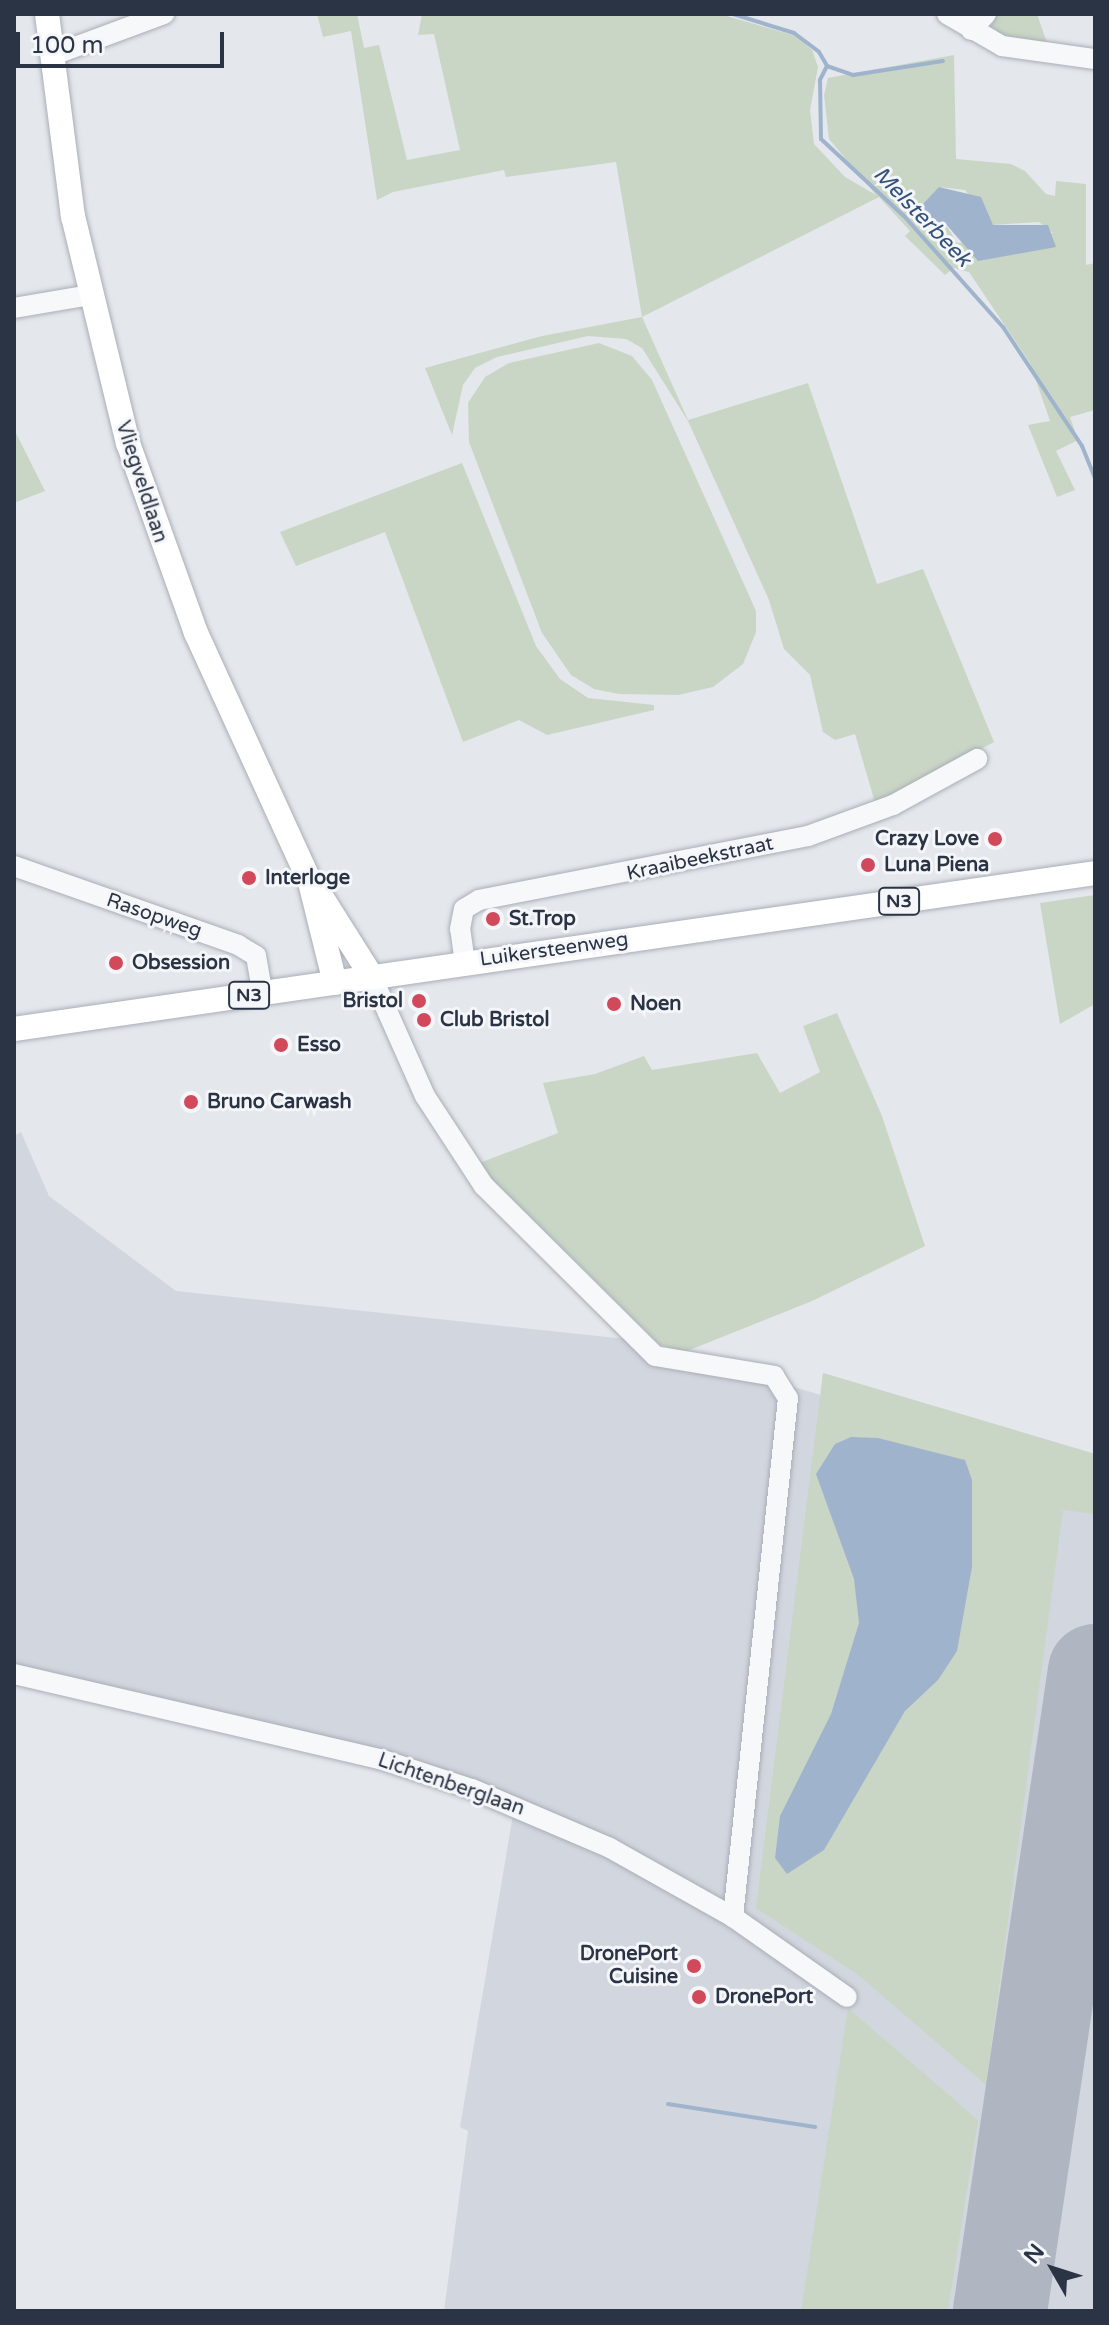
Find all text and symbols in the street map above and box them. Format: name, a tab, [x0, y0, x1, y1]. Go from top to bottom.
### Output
scale bar	[20, 16, 228, 66]
text: 100 m	[30, 31, 104, 60]
water label: Melsterbeek	[868, 161, 976, 273]
street label: Vliegveldlaan	[110, 418, 172, 546]
place label: Crazy Love	[875, 827, 979, 851]
marker: Crazy Love	[986, 830, 1004, 848]
street label: Kraaibeekstraat	[624, 832, 776, 886]
place label: Luna Piena	[884, 853, 989, 877]
marker: Luna Piena	[859, 856, 877, 874]
place label: Interloge	[265, 866, 350, 890]
marker: Interloge	[240, 869, 258, 887]
road number: N3	[877, 887, 921, 915]
street label: Rasopweg	[103, 888, 205, 944]
place label: St.Trop	[509, 907, 576, 931]
marker: St.Trop	[484, 910, 502, 928]
street label: Luikersteenweg	[478, 928, 630, 972]
place label: Obsession	[132, 951, 230, 975]
marker: Obsession	[107, 954, 125, 972]
road number: N3	[227, 981, 271, 1009]
place label: Bristol	[342, 989, 403, 1013]
marker: Bristol	[410, 992, 428, 1010]
place label: Noen	[630, 992, 681, 1016]
marker: Noen	[605, 995, 623, 1013]
place label: Club Bristol	[440, 1008, 549, 1032]
marker: Club Bristol	[415, 1011, 433, 1029]
place label: Esso	[297, 1033, 341, 1057]
marker: Esso	[272, 1036, 290, 1054]
place label: Bruno Carwash	[207, 1090, 352, 1114]
marker: Bruno Carwash	[182, 1093, 200, 1111]
street label: Lichtenberglaan	[374, 1749, 528, 1821]
place label: DronePort Cuisine	[580, 1942, 678, 1989]
marker: DronePort Cuisine	[685, 1957, 703, 1975]
place label: DronePort	[715, 1985, 813, 2009]
marker: DronePort	[690, 1988, 708, 2006]
north arrow	[1013, 2229, 1093, 2309]
text: N	[1019, 2239, 1050, 2269]

